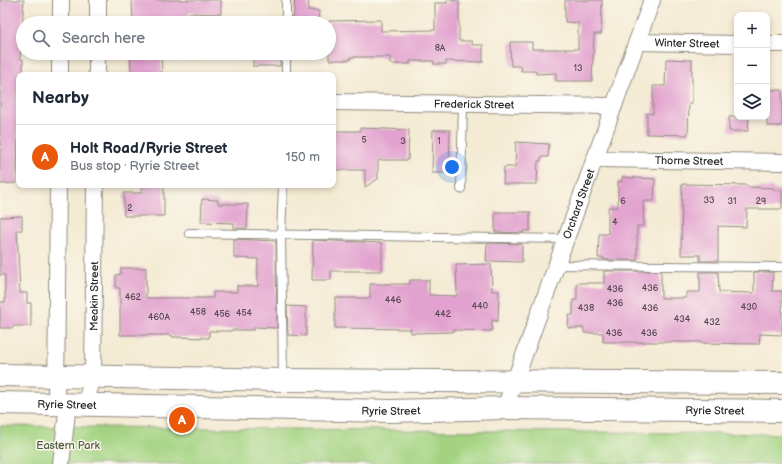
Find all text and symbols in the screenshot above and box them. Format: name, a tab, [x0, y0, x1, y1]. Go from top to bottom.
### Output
map controls	[734, 12, 770, 120]
button: +	[734, 12, 770, 48]
search box	[16, 16, 336, 60]
icon: search	[30, 27, 52, 49]
text: Search here	[62, 29, 145, 48]
street label: Winter Street	[654, 36, 720, 51]
house number: 8A	[435, 43, 446, 54]
button: −	[734, 48, 770, 84]
house number: 13	[573, 63, 583, 74]
button: layers	[734, 84, 770, 120]
text: Nearby	[32, 88, 89, 108]
street label: Frederick Street	[434, 97, 515, 112]
house number: 5	[361, 135, 367, 146]
house number: 3	[400, 136, 406, 147]
house number: 1	[437, 136, 441, 147]
text: Holt Road/Ryrie Street	[70, 139, 227, 158]
text: A	[41, 149, 49, 165]
text: 150 m	[286, 149, 320, 165]
street label: Thorne Street	[655, 154, 724, 168]
your location	[442, 157, 462, 177]
text: Bus stop · Ryrie Street	[70, 158, 199, 174]
street label: Orchard Street	[560, 167, 598, 241]
house number: 33	[703, 195, 715, 206]
house number: 6	[620, 196, 626, 207]
house number: 31	[727, 196, 737, 207]
house number: 29	[756, 196, 766, 207]
house number: 2	[127, 203, 133, 214]
house number: 4	[612, 217, 618, 228]
street label: Meakin Street	[87, 261, 101, 331]
house number: 436	[642, 283, 659, 294]
house number: 436	[607, 284, 624, 295]
house number: 462	[125, 292, 142, 303]
house number: 446	[385, 295, 402, 306]
house number: 436	[607, 298, 624, 309]
house number: 440	[472, 301, 488, 312]
house number: 430	[741, 302, 757, 313]
house number: 438	[578, 303, 594, 314]
house number: 436	[642, 303, 659, 314]
house number: 458	[190, 307, 206, 318]
house number: 454	[236, 308, 253, 319]
house number: 456	[214, 309, 231, 320]
house number: 442	[435, 309, 452, 320]
house number: 460A	[148, 312, 170, 323]
house number: 434	[674, 314, 691, 325]
house number: 432	[704, 317, 721, 328]
house number: 436	[606, 328, 623, 339]
house number: 436	[641, 328, 658, 339]
street label: Ryrie Street	[37, 398, 97, 412]
street label: Ryrie Street	[361, 404, 421, 418]
street label: Ryrie Street	[685, 404, 745, 418]
pin: A	[169, 405, 195, 435]
park label: Eastern Park	[36, 439, 100, 452]

